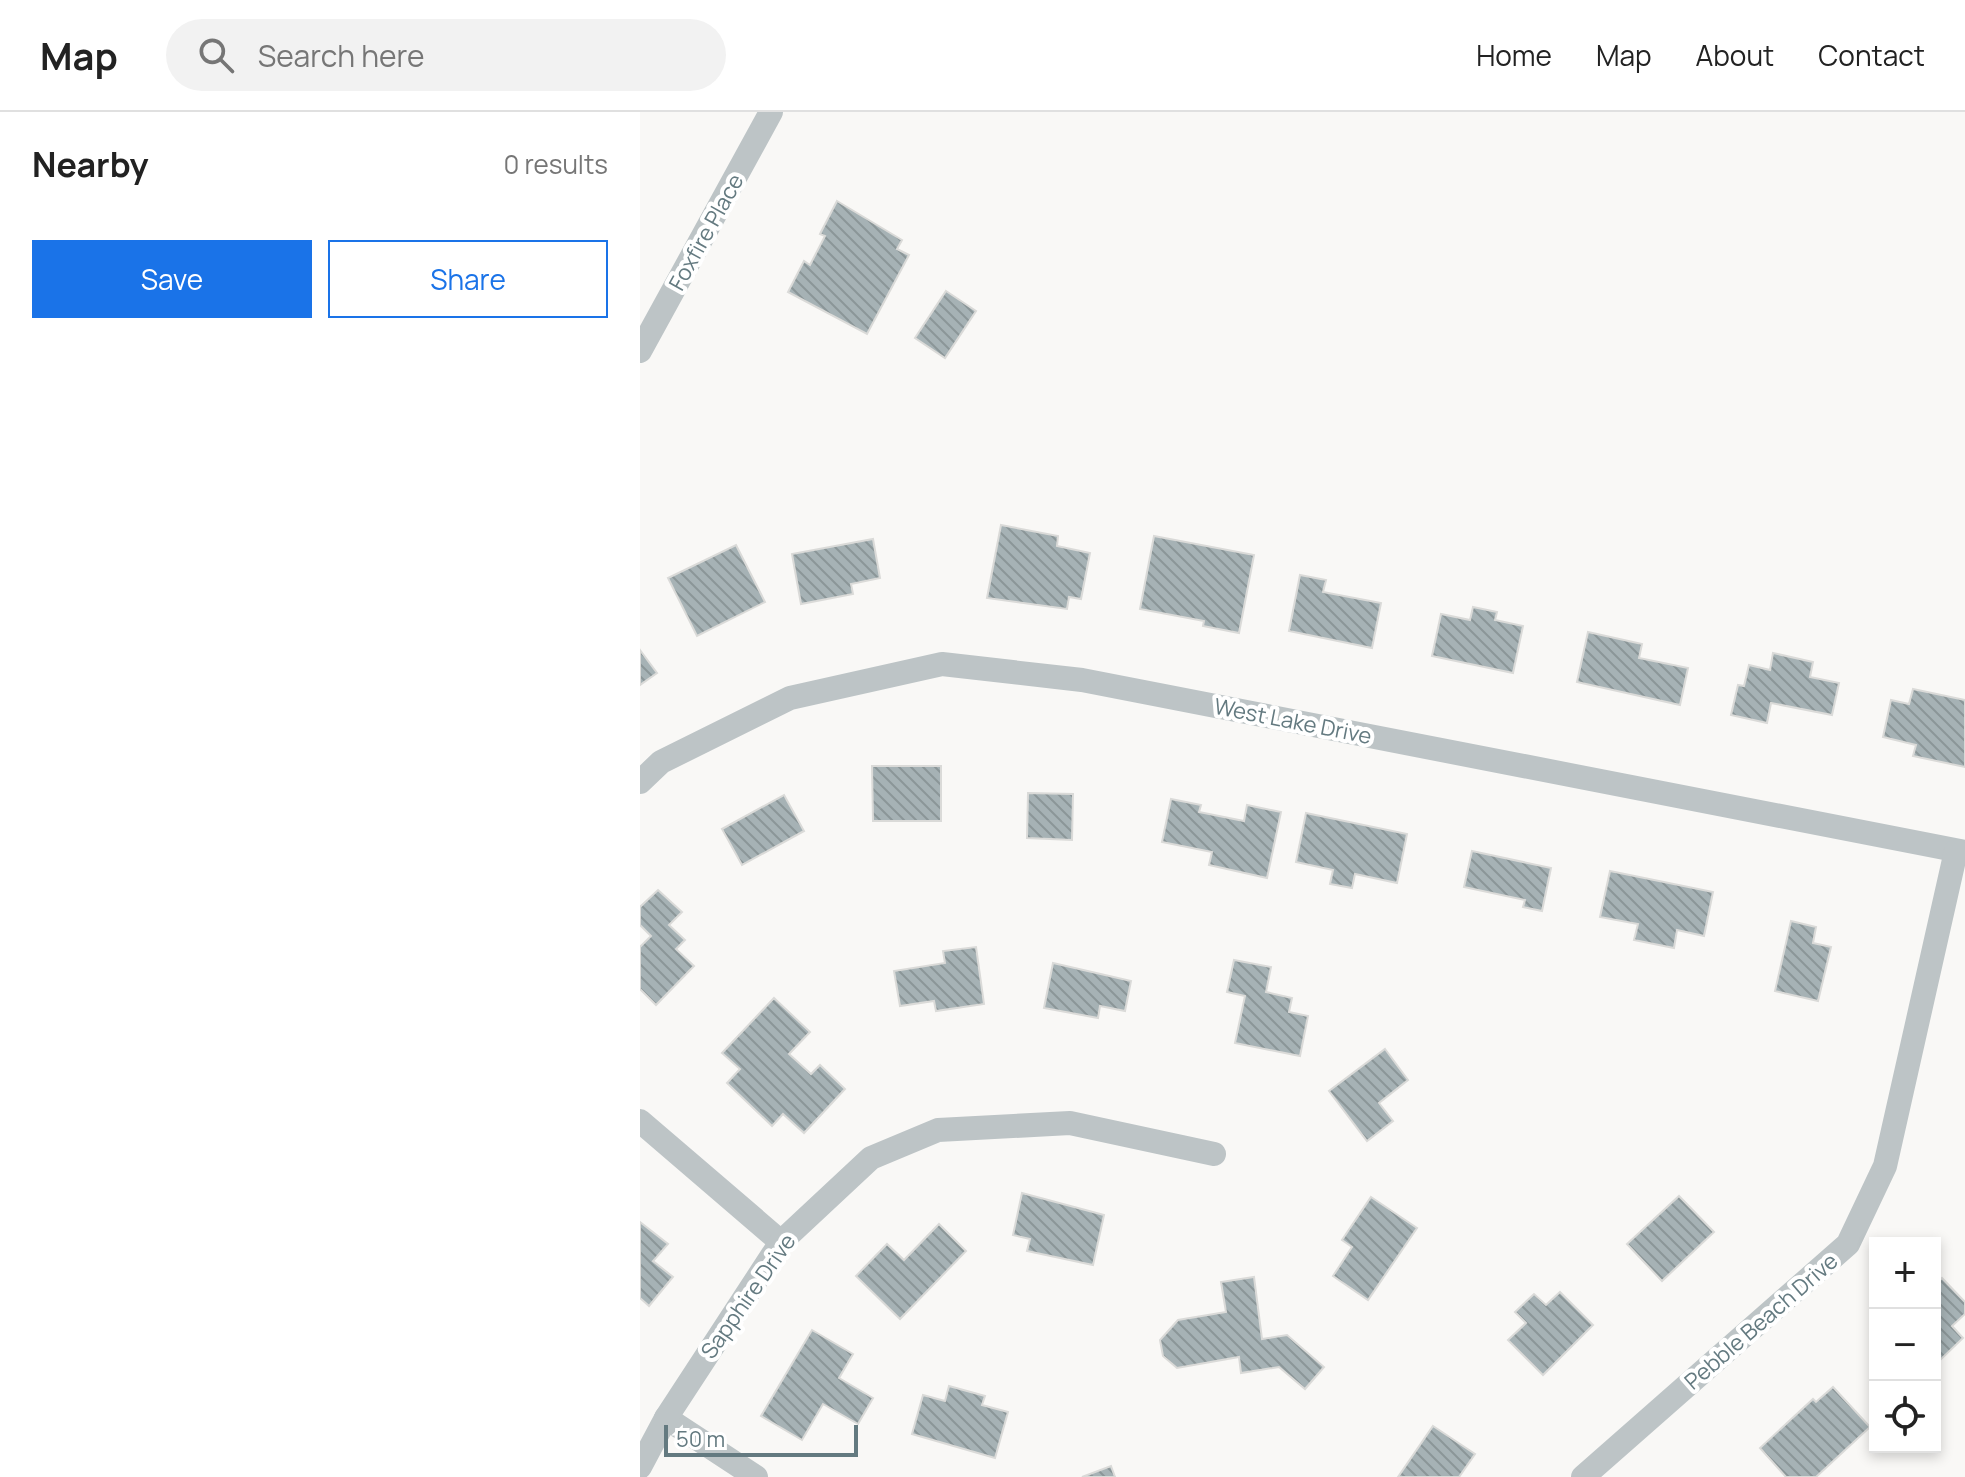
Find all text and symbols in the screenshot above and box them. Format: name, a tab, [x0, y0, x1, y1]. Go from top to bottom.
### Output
search box	[166, 19, 726, 91]
text: Map	[40, 29, 118, 81]
icon: search	[194, 33, 238, 77]
text: Search here	[258, 35, 425, 76]
text: Home	[1476, 36, 1552, 74]
text: Map	[1596, 36, 1652, 74]
text: About	[1696, 36, 1774, 74]
text: Contact	[1818, 36, 1925, 74]
text: Nearby	[32, 141, 148, 187]
text: 0 results	[503, 146, 608, 182]
street label: Foxfire Place	[662, 168, 750, 296]
button: Save	[32, 240, 312, 318]
button: Share	[328, 240, 608, 318]
street label: West Lake Drive	[1212, 691, 1374, 751]
street label: Sapphire Drive	[694, 1227, 802, 1365]
map controls	[1869, 1237, 1941, 1453]
button: +	[1869, 1237, 1941, 1309]
street label: Pebble Beach Drive	[1678, 1246, 1844, 1396]
button: −	[1869, 1309, 1941, 1381]
button: locate	[1869, 1381, 1941, 1453]
scale bar	[664, 1421, 858, 1457]
text: 50 m	[676, 1424, 725, 1454]

